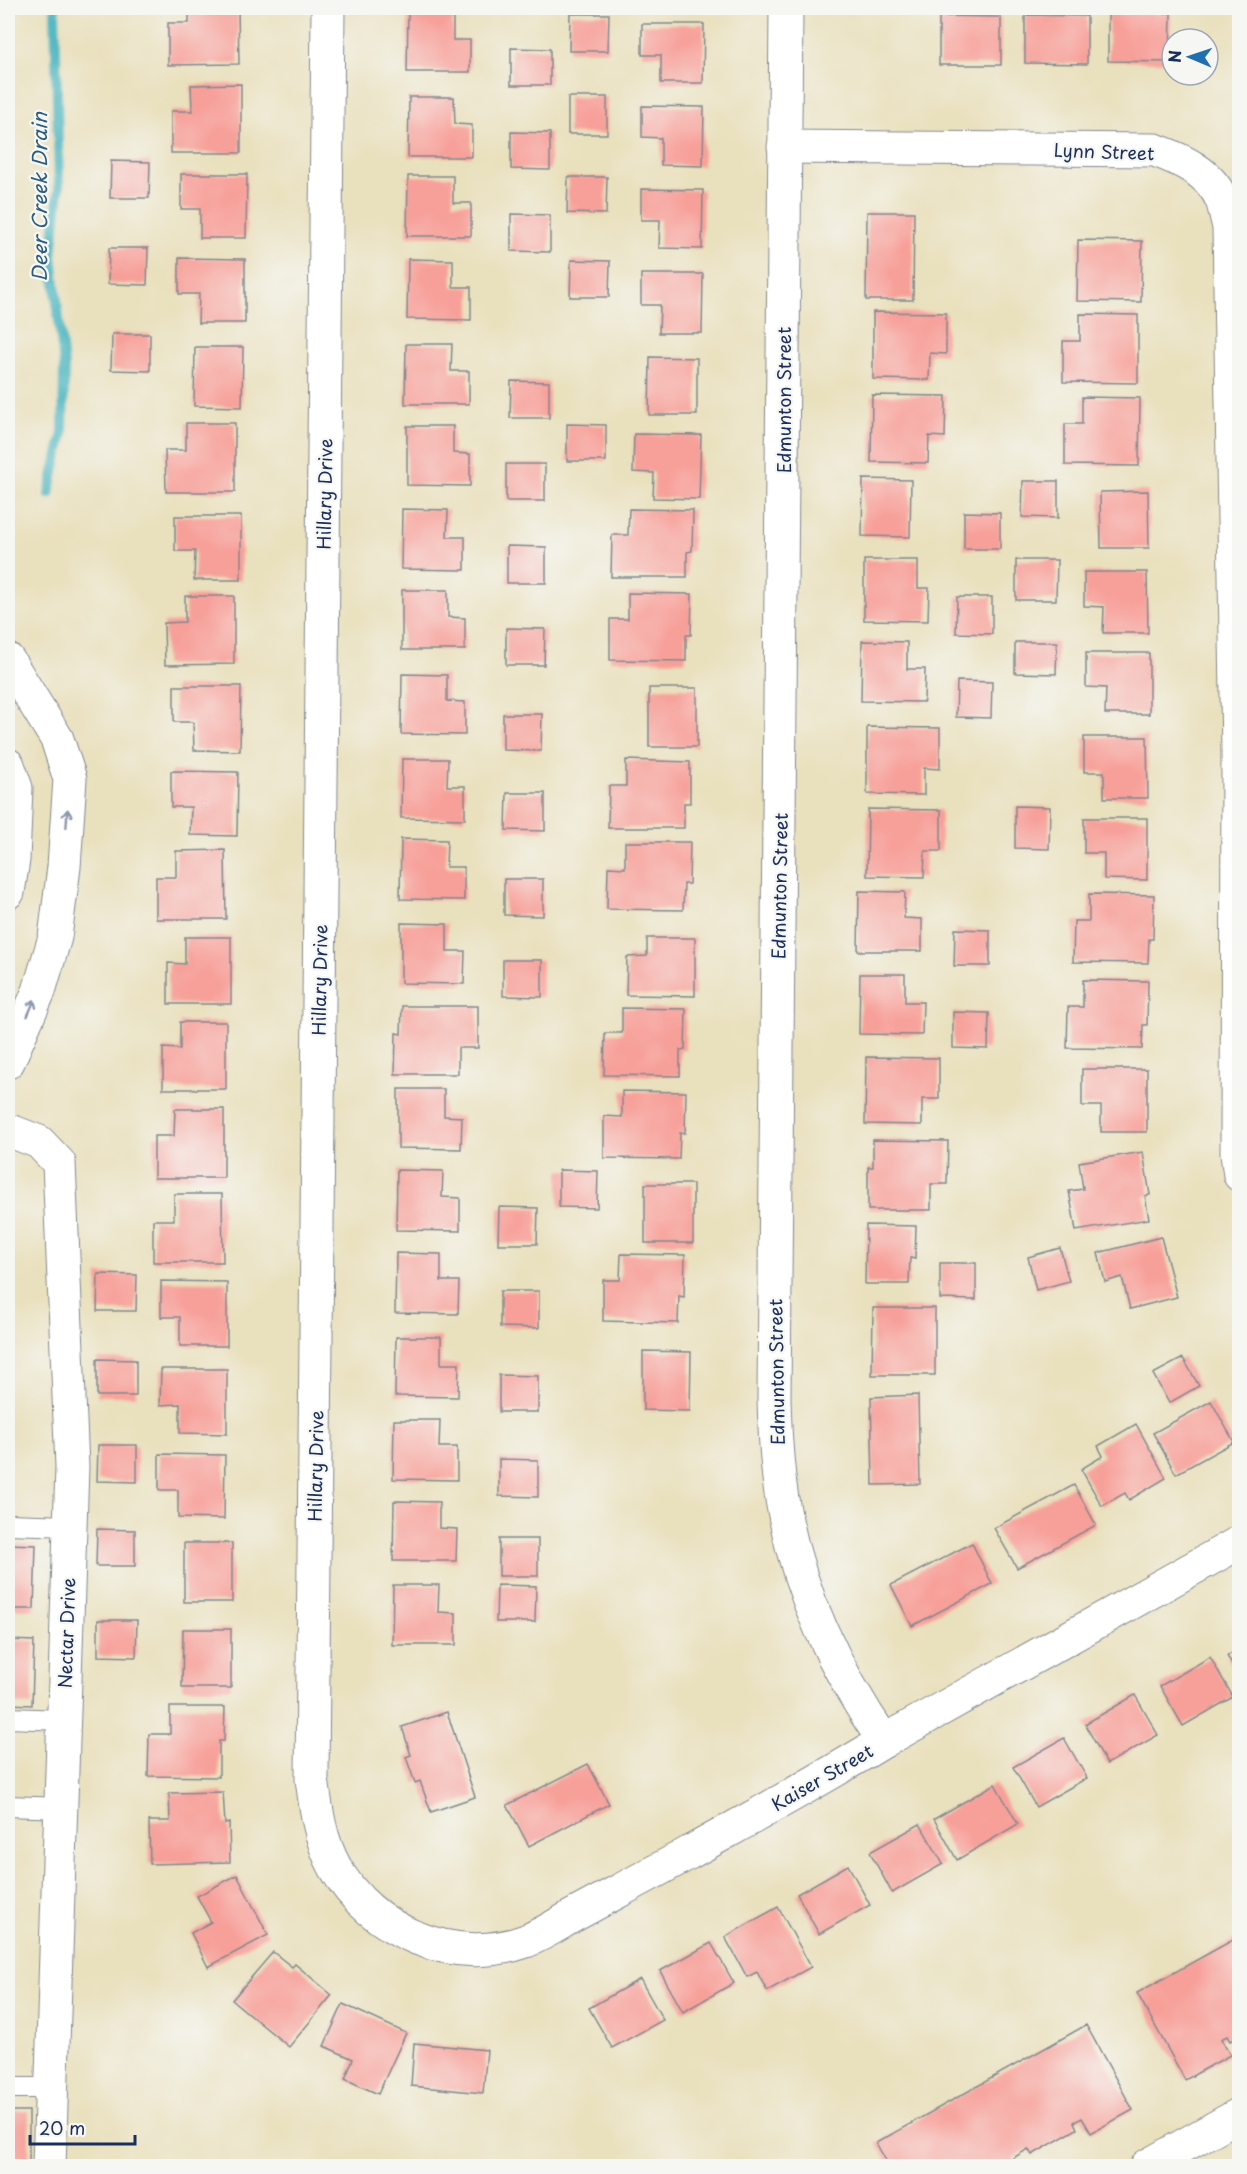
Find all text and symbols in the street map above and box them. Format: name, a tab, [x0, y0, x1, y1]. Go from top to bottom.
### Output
north arrow	[1160, 27, 1220, 87]
text: N	[1162, 50, 1186, 63]
water label: Deer Creek Drain	[24, 111, 54, 282]
street label: Lynn Street	[1053, 136, 1155, 166]
street label: Edmunton Street	[770, 327, 797, 473]
street label: Hillary Drive	[310, 438, 338, 550]
one-way arrow	[62, 808, 73, 828]
street label: Edmunton Street	[764, 813, 794, 959]
street label: Hillary Drive	[305, 924, 333, 1036]
one-way arrow	[26, 1000, 38, 1018]
street label: Edmunton Street	[761, 1299, 791, 1445]
street label: Hillary Drive	[301, 1410, 329, 1522]
street label: Nectar Drive	[51, 1577, 81, 1689]
street label: Kaiser Street	[766, 1737, 878, 1817]
scale bar	[30, 2108, 135, 2146]
text: 20 m	[39, 2114, 85, 2141]

